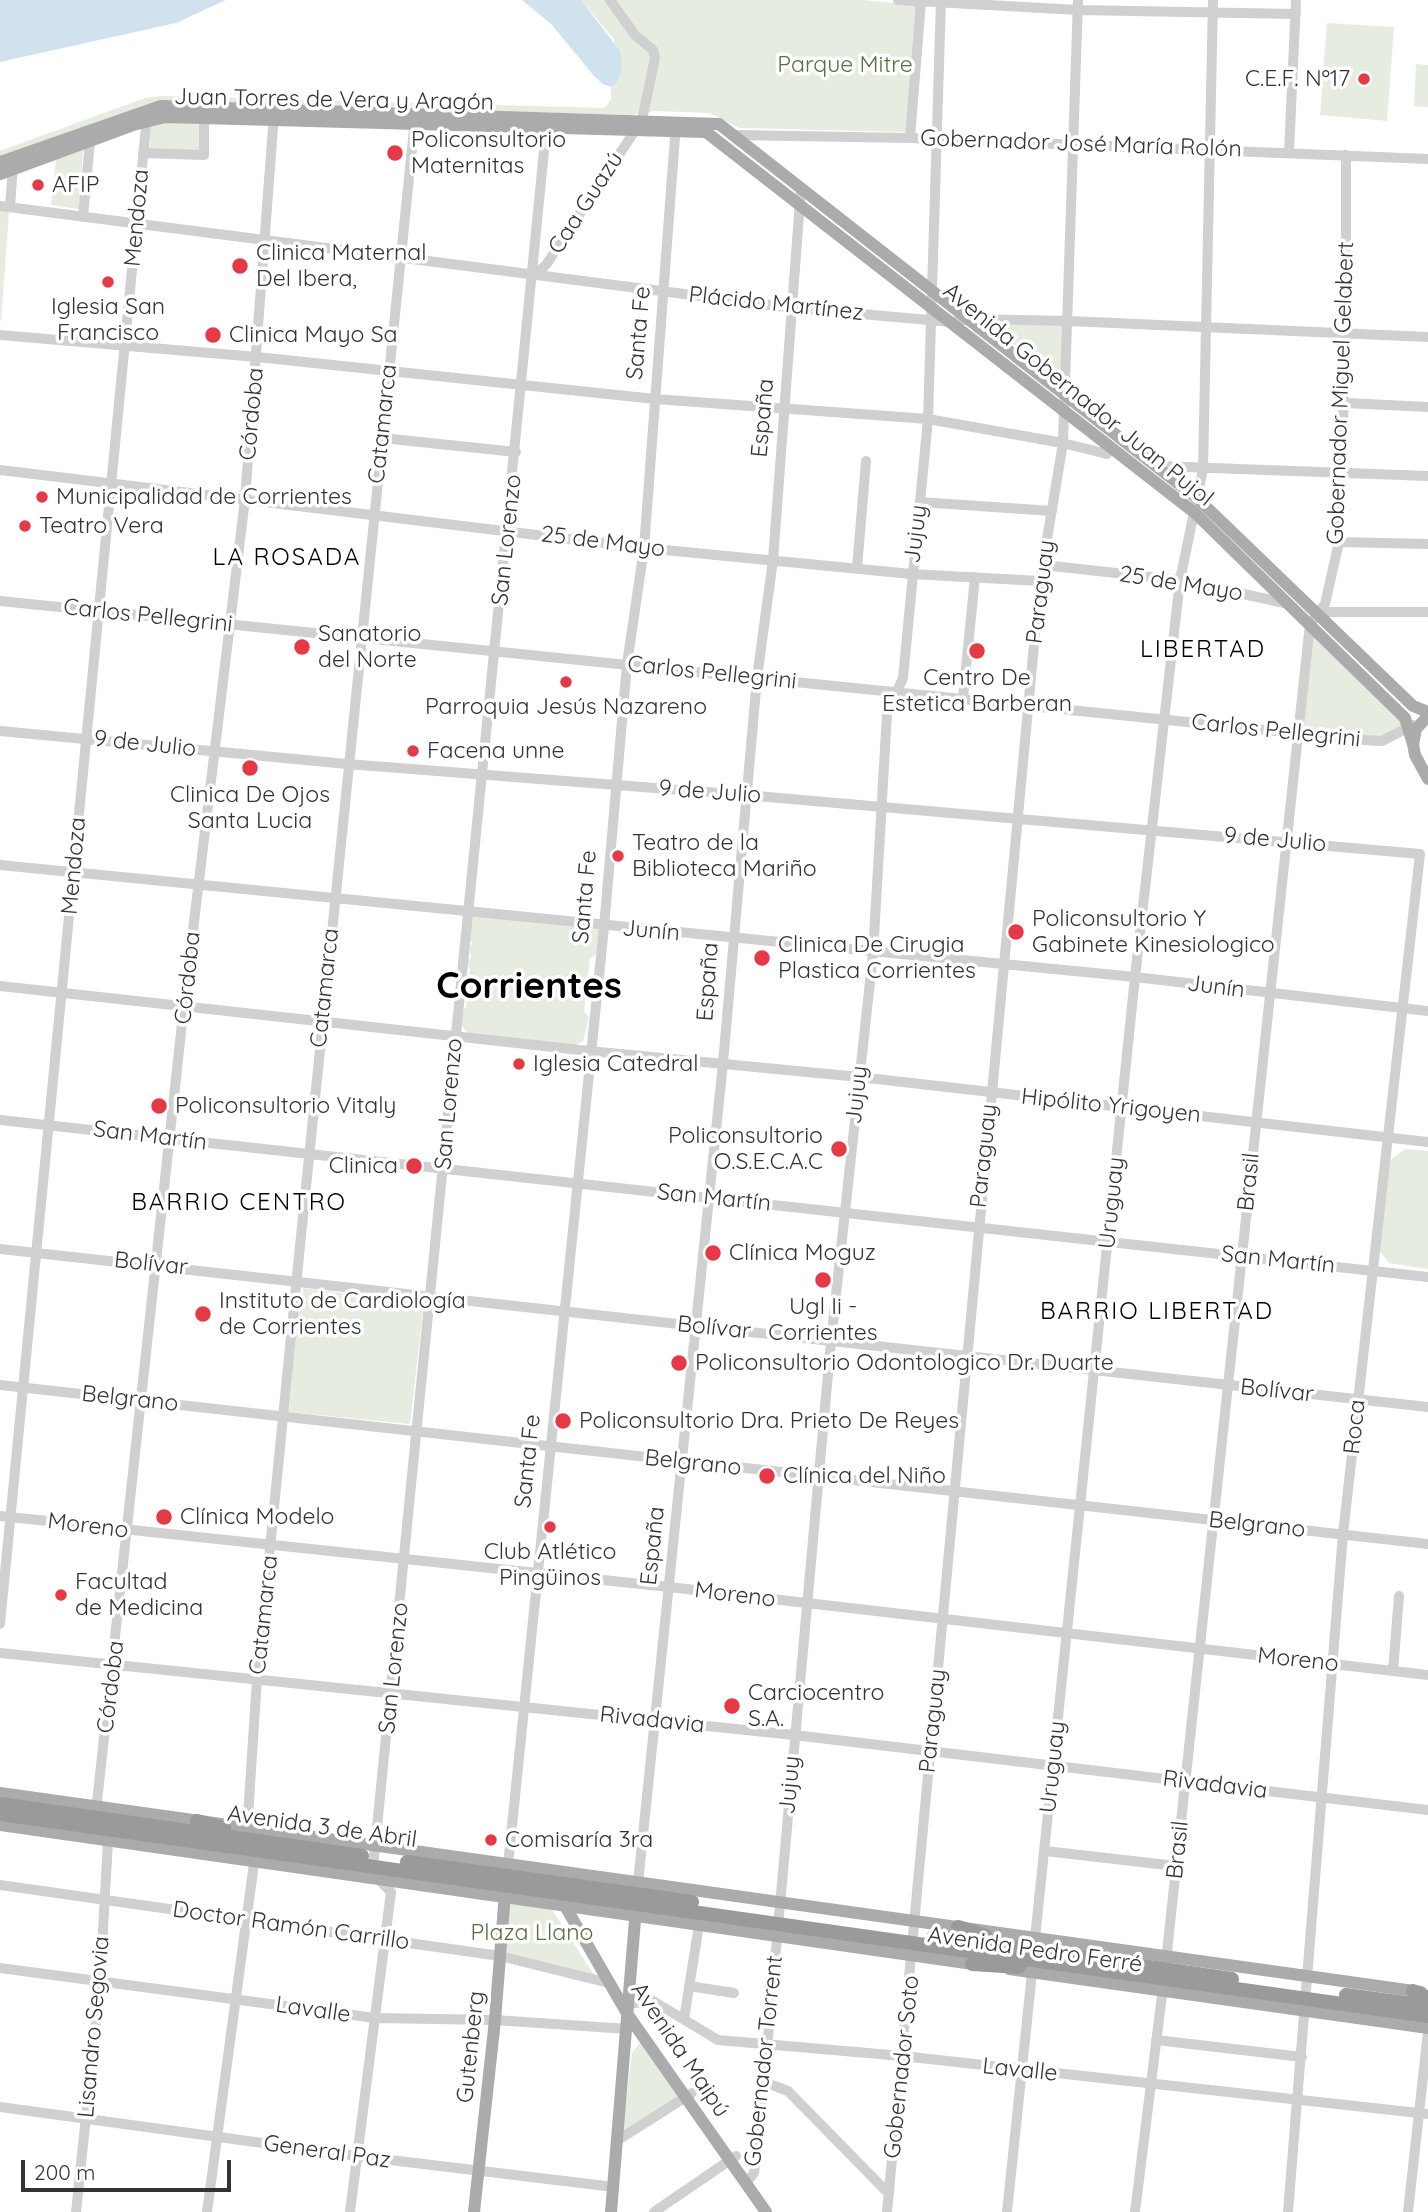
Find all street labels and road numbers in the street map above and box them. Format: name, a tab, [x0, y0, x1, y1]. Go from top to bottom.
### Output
street label: Juan Torres de Vera y Aragón	[174, 83, 494, 117]
street label: Gobernador José María Rolón	[920, 125, 1242, 163]
street label: Caa Guazú	[543, 147, 629, 259]
street label: Mendoza	[119, 168, 155, 268]
street label: Gobernador Miguel Gelabert	[1322, 241, 1360, 545]
street label: Avenida Gobernador Juan Pujol	[937, 277, 1219, 513]
street label: Plácido Martínez	[687, 281, 865, 327]
street label: Santa Fe	[621, 285, 657, 381]
street label: Catamarca	[363, 363, 403, 485]
street label: Córdoba	[234, 366, 270, 462]
street label: España	[746, 377, 780, 459]
street label: San Lorenzo	[486, 473, 528, 607]
street label: Jujuy	[899, 503, 933, 565]
street label: 25 de Mayo	[539, 521, 667, 563]
street label: Paraguay	[1021, 539, 1061, 645]
street label: 25 de Mayo	[1117, 561, 1245, 607]
street label: Carlos Pellegrini	[62, 593, 234, 639]
street label: Carlos Pellegrini	[626, 650, 798, 696]
street label: Carlos Pellegrini	[1190, 708, 1362, 754]
street label: 9 de Julio	[93, 725, 197, 763]
street label: 9 de Julio	[658, 775, 762, 809]
street label: Mendoza	[56, 816, 92, 916]
street label: 9 de Julio	[1223, 822, 1327, 858]
street label: Santa Fe	[567, 849, 603, 945]
street label: Junín	[621, 915, 681, 947]
street label: Catamarca	[305, 927, 345, 1049]
street label: Córdoba	[169, 930, 207, 1026]
street label: España	[691, 942, 725, 1022]
street label: Junín	[1186, 970, 1246, 1004]
street label: San Lorenzo	[430, 1037, 468, 1171]
street label: Jujuy	[840, 1064, 874, 1126]
street label: Hipólito Yrigoyen	[1020, 1083, 1202, 1129]
street label: Paraguay	[965, 1103, 1003, 1209]
street label: San Martín	[92, 1115, 208, 1157]
street label: Brasil	[1232, 1151, 1266, 1213]
street label: Uruguay	[1093, 1156, 1131, 1250]
street label: San Martín	[656, 1178, 772, 1218]
street label: San Martín	[1220, 1240, 1336, 1280]
street label: Bolívar	[113, 1246, 189, 1282]
street label: Bolívar	[676, 1310, 752, 1346]
street label: Bolívar	[1239, 1373, 1315, 1409]
street label: Belgrano	[80, 1380, 180, 1418]
street label: Roca	[1338, 1398, 1372, 1456]
street label: Santa Fe	[509, 1413, 547, 1509]
street label: Belgrano	[643, 1444, 743, 1482]
street label: España	[635, 1505, 671, 1587]
street label: Belgrano	[1207, 1506, 1307, 1544]
street label: Moreno	[46, 1507, 130, 1545]
street label: Catamarca	[244, 1554, 284, 1676]
street label: Moreno	[693, 1576, 777, 1614]
street label: San Lorenzo	[373, 1601, 415, 1735]
street label: Córdoba	[92, 1639, 130, 1735]
street label: Moreno	[1256, 1642, 1340, 1678]
street label: Paraguay	[914, 1668, 952, 1774]
street label: Rivadavia	[598, 1701, 706, 1739]
street label: Uruguay	[1034, 1720, 1072, 1814]
street label: Jujuy	[774, 1755, 806, 1815]
street label: Rivadavia	[1161, 1765, 1269, 1805]
street label: Avenida 3 de Abril	[225, 1800, 419, 1854]
street label: Brasil	[1161, 1819, 1195, 1881]
street label: Doctor Ramón Carrillo	[171, 1896, 411, 1956]
street label: Avenida Pedro Ferré	[926, 1921, 1144, 1979]
street label: Lisandro Segovia	[72, 1935, 116, 2119]
street label: Gobernador Torrent	[739, 1954, 789, 2168]
street label: Gobernador Soto	[879, 1974, 925, 2160]
street label: Avenida Maipú	[625, 1977, 735, 2123]
street label: Gutenberg	[451, 1989, 491, 2105]
street label: Lavalle	[274, 1991, 352, 2029]
street label: Lavalle	[981, 2052, 1059, 2088]
street label: General Paz	[262, 2129, 392, 2175]

